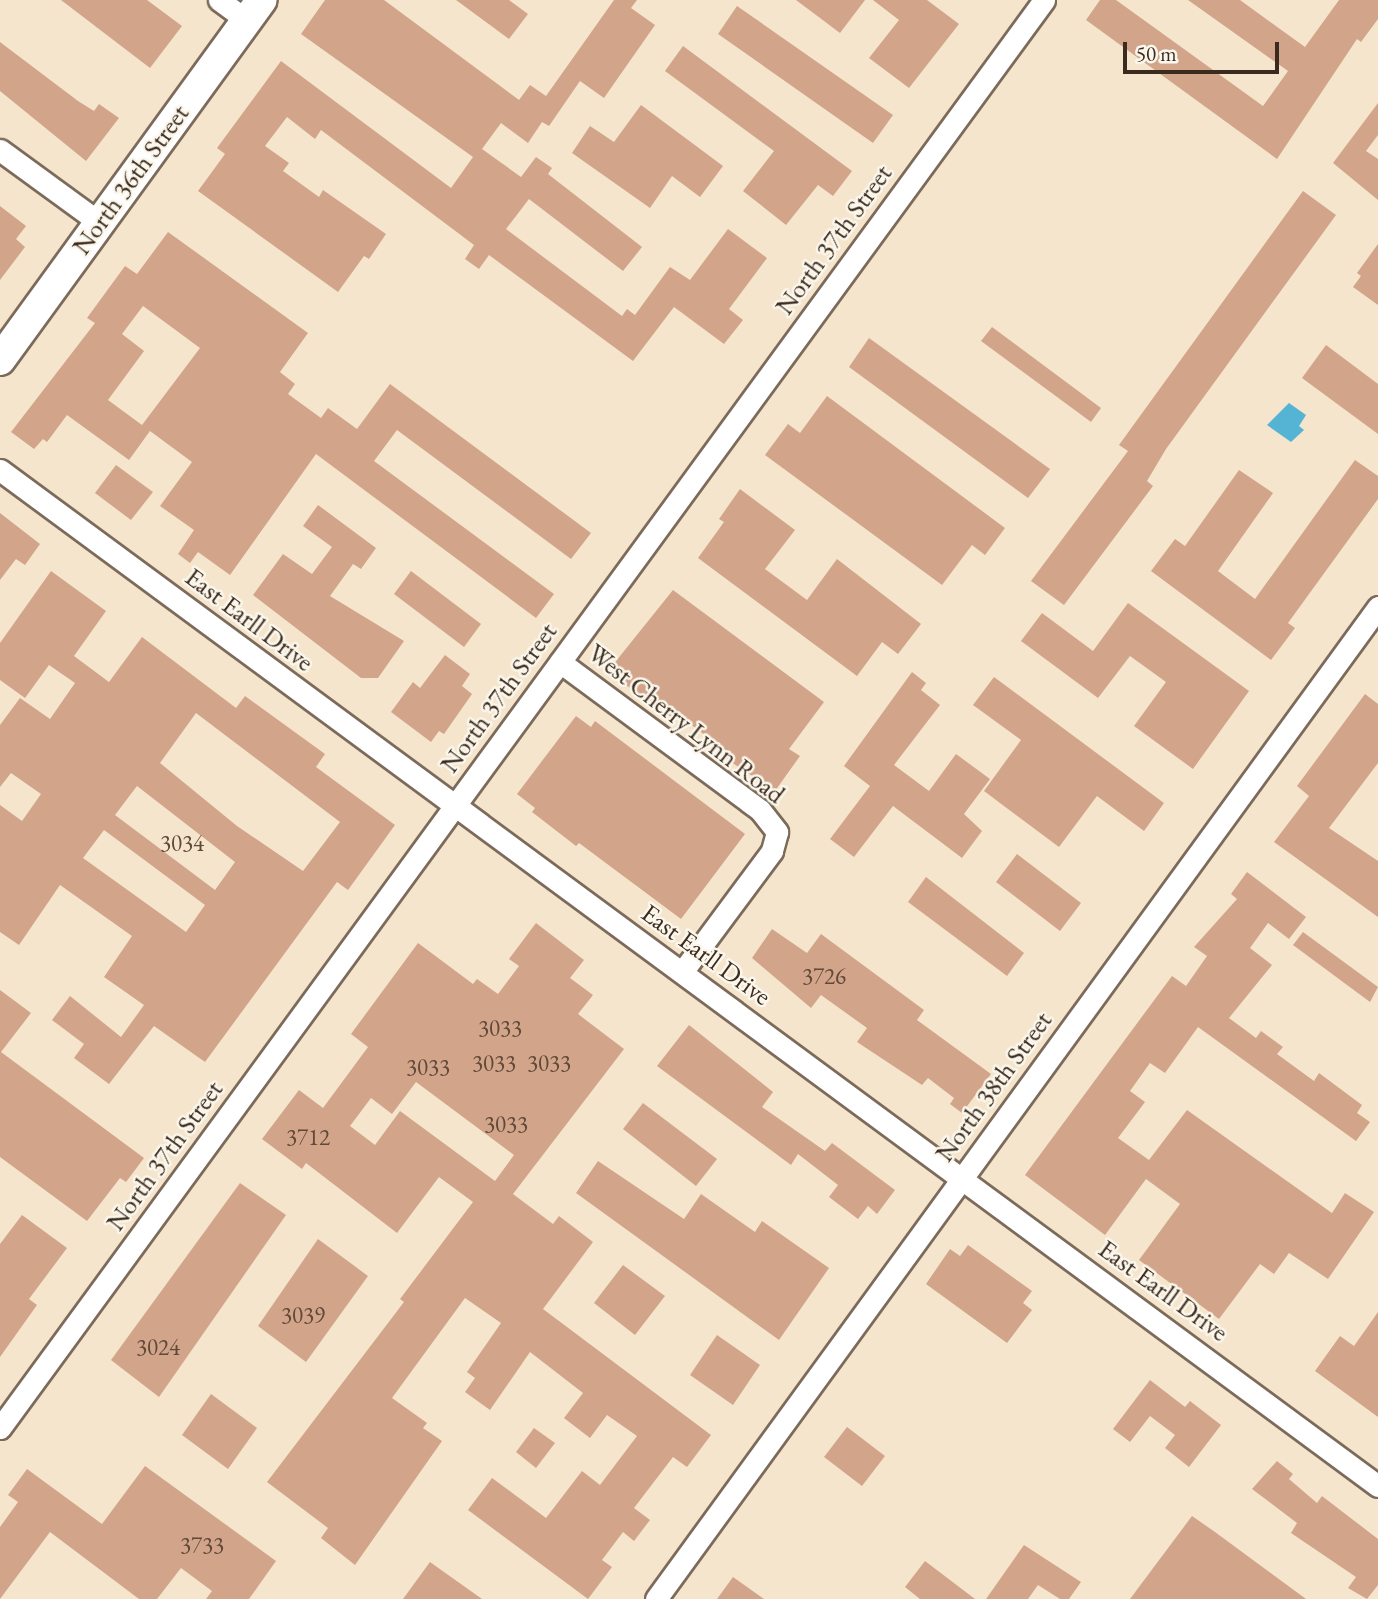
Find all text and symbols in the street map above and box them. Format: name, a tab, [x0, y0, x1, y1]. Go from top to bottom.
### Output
scale bar	[1126, 28, 1282, 72]
text: 50 m	[1136, 40, 1177, 67]
street label: North 36th Street	[66, 99, 196, 261]
street label: North 37th Street	[769, 159, 899, 321]
street label: East Earll Drive	[179, 562, 319, 678]
street label: North 37th Street	[434, 617, 564, 779]
street label: West Cherry Lynn Road	[581, 637, 791, 811]
house number: 3034	[160, 829, 204, 857]
street label: East Earll Drive	[635, 898, 777, 1012]
house number: 3726	[802, 962, 846, 990]
street label: North 38th Street	[929, 1006, 1059, 1168]
house number: 3033	[478, 1014, 522, 1042]
house number: 3033	[472, 1049, 516, 1077]
house number: 3033	[527, 1049, 571, 1077]
house number: 3033	[406, 1053, 450, 1081]
street label: North 37th Street	[100, 1075, 230, 1237]
house number: 3033	[484, 1110, 528, 1138]
house number: 3712	[286, 1123, 330, 1151]
street label: East Earll Drive	[1092, 1234, 1234, 1348]
house number: 3039	[281, 1301, 325, 1329]
house number: 3024	[136, 1333, 180, 1361]
house number: 3733	[180, 1531, 224, 1559]

